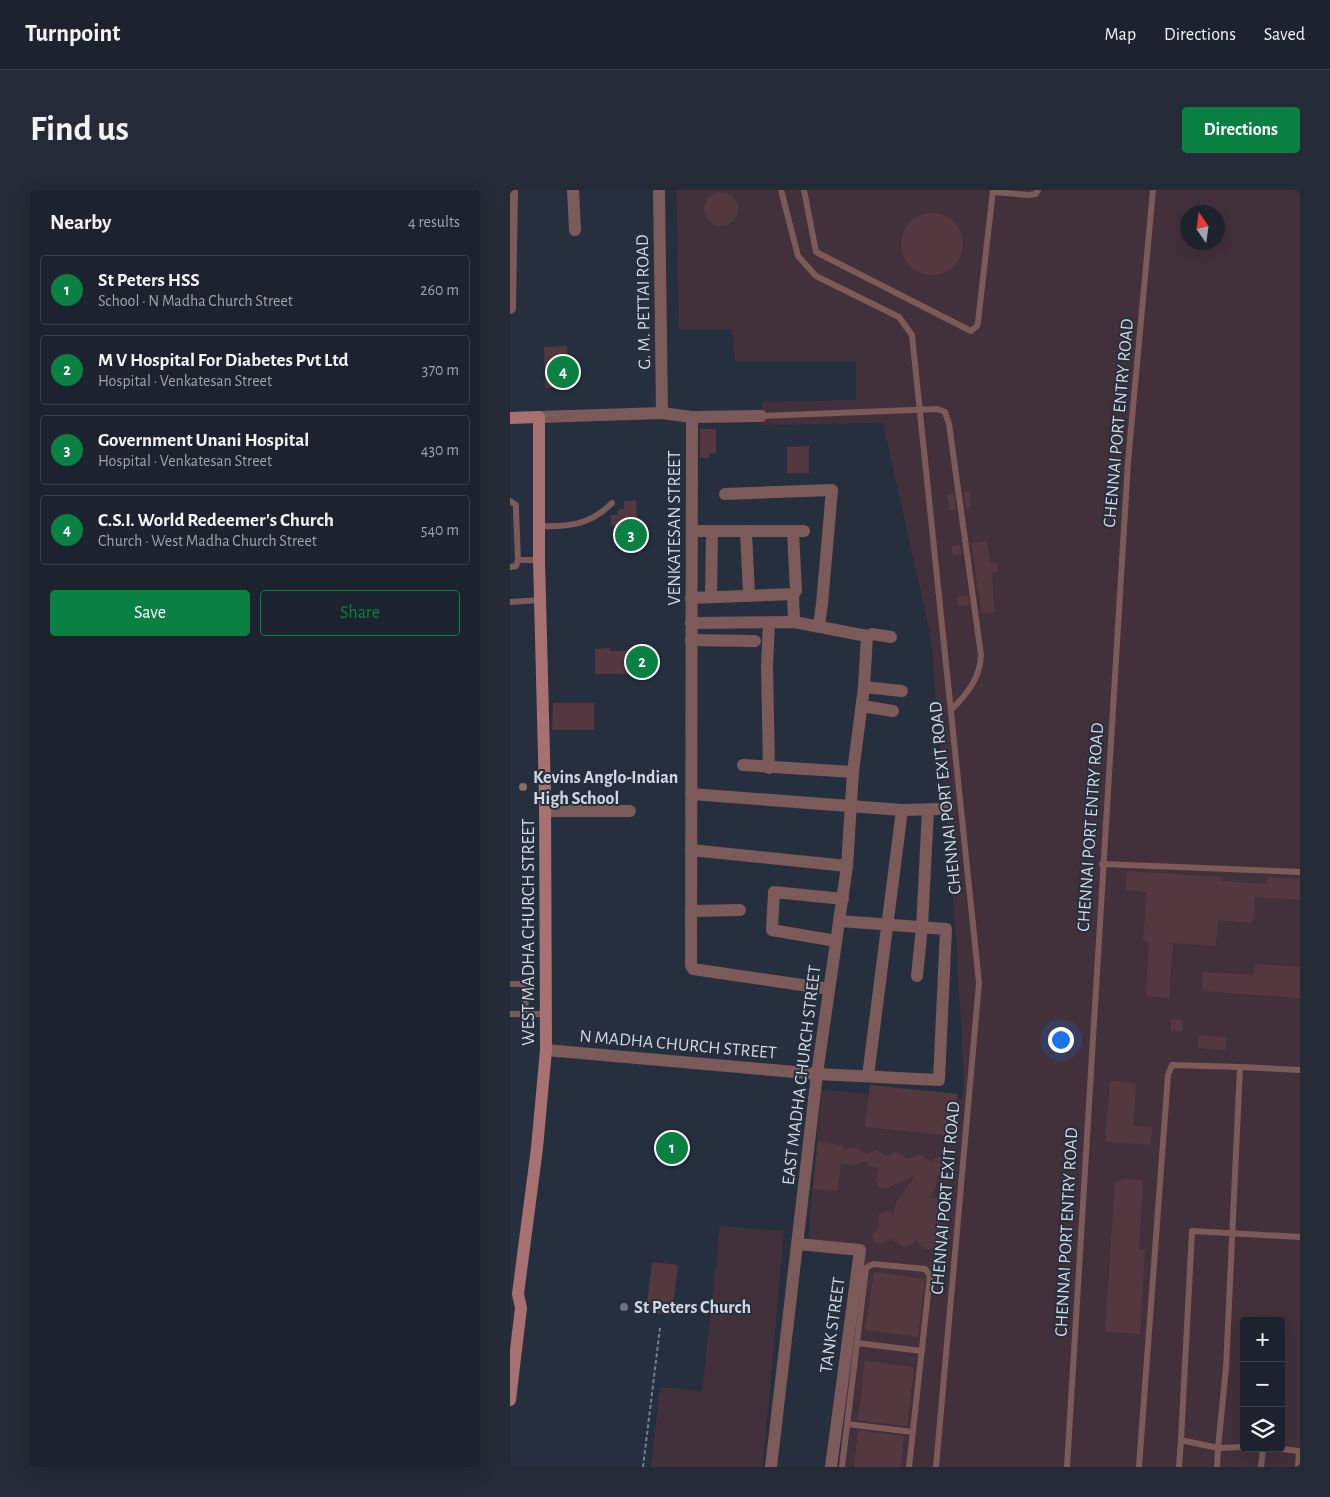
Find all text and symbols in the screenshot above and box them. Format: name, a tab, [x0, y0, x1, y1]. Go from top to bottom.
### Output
text: Turnpoint	[25, 22, 120, 46]
text: Map	[1105, 26, 1136, 44]
text: Directions	[1164, 26, 1236, 44]
text: Saved	[1264, 26, 1305, 44]
button: Directions	[1182, 107, 1300, 153]
text: Find us	[30, 112, 129, 147]
north arrow	[1180, 205, 1225, 250]
text: Nearby	[50, 212, 111, 233]
text: 4 results	[408, 214, 460, 230]
street label: G. M. PETTAI ROAD	[634, 234, 654, 370]
text: St Peters HSS	[98, 271, 200, 290]
text: 1	[64, 282, 70, 298]
text: 260 m	[420, 282, 459, 298]
text: School · N Madha Church Street	[98, 293, 293, 309]
street label: CHENNAI PORT ENTRY ROAD	[1101, 318, 1137, 528]
text: M V Hospital For Diabetes Pvt Ltd	[98, 351, 349, 370]
pin: 4	[547, 353, 579, 391]
text: 2	[63, 362, 71, 378]
text: 370 m	[422, 362, 459, 378]
text: Hospital · Venkatesan Street	[98, 373, 272, 389]
text: Government Unani Hospital	[98, 431, 309, 450]
text: 3	[64, 442, 70, 458]
text: 430 m	[421, 442, 459, 458]
street label: VENKATESAN STREET	[666, 450, 684, 606]
text: Hospital · Venkatesan Street	[98, 453, 272, 469]
text: C.S.I. World Redeemer's Church	[98, 511, 334, 530]
pin: 3	[615, 516, 647, 554]
text: 4	[63, 522, 71, 538]
text: 540 m	[421, 522, 459, 538]
text: Church · West Madha Church Street	[98, 533, 317, 549]
button: Save	[50, 590, 250, 636]
button: Share	[260, 590, 460, 636]
pin: 2	[626, 643, 658, 681]
street label: CHENNAI PORT EXIT ROAD	[927, 701, 965, 895]
street label: CHENNAI PORT ENTRY ROAD	[1075, 722, 1107, 932]
place label: Kevins Anglo-Indian High School	[533, 769, 678, 808]
marker: Kevins Anglo-Indian High School	[517, 781, 529, 793]
street label: WEST MADHA CHURCH STREET	[520, 818, 538, 1046]
street label: EAST MADHA CHURCH STREET	[780, 964, 824, 1186]
street label: N MADHA CHURCH STREET	[579, 1027, 777, 1063]
your location	[1048, 1027, 1074, 1053]
street label: CHENNAI PORT EXIT ROAD	[929, 1101, 963, 1295]
street label: CHENNAI PORT ENTRY ROAD	[1053, 1127, 1081, 1337]
pin: 1	[656, 1129, 688, 1167]
street label: TANK STREET	[817, 1276, 849, 1374]
place label: St Peters Church	[634, 1299, 751, 1317]
marker: St Peters Church	[618, 1301, 630, 1313]
map controls	[1240, 1317, 1285, 1452]
button: +	[1240, 1317, 1285, 1362]
button: −	[1240, 1362, 1285, 1407]
button: layers	[1240, 1407, 1285, 1452]

